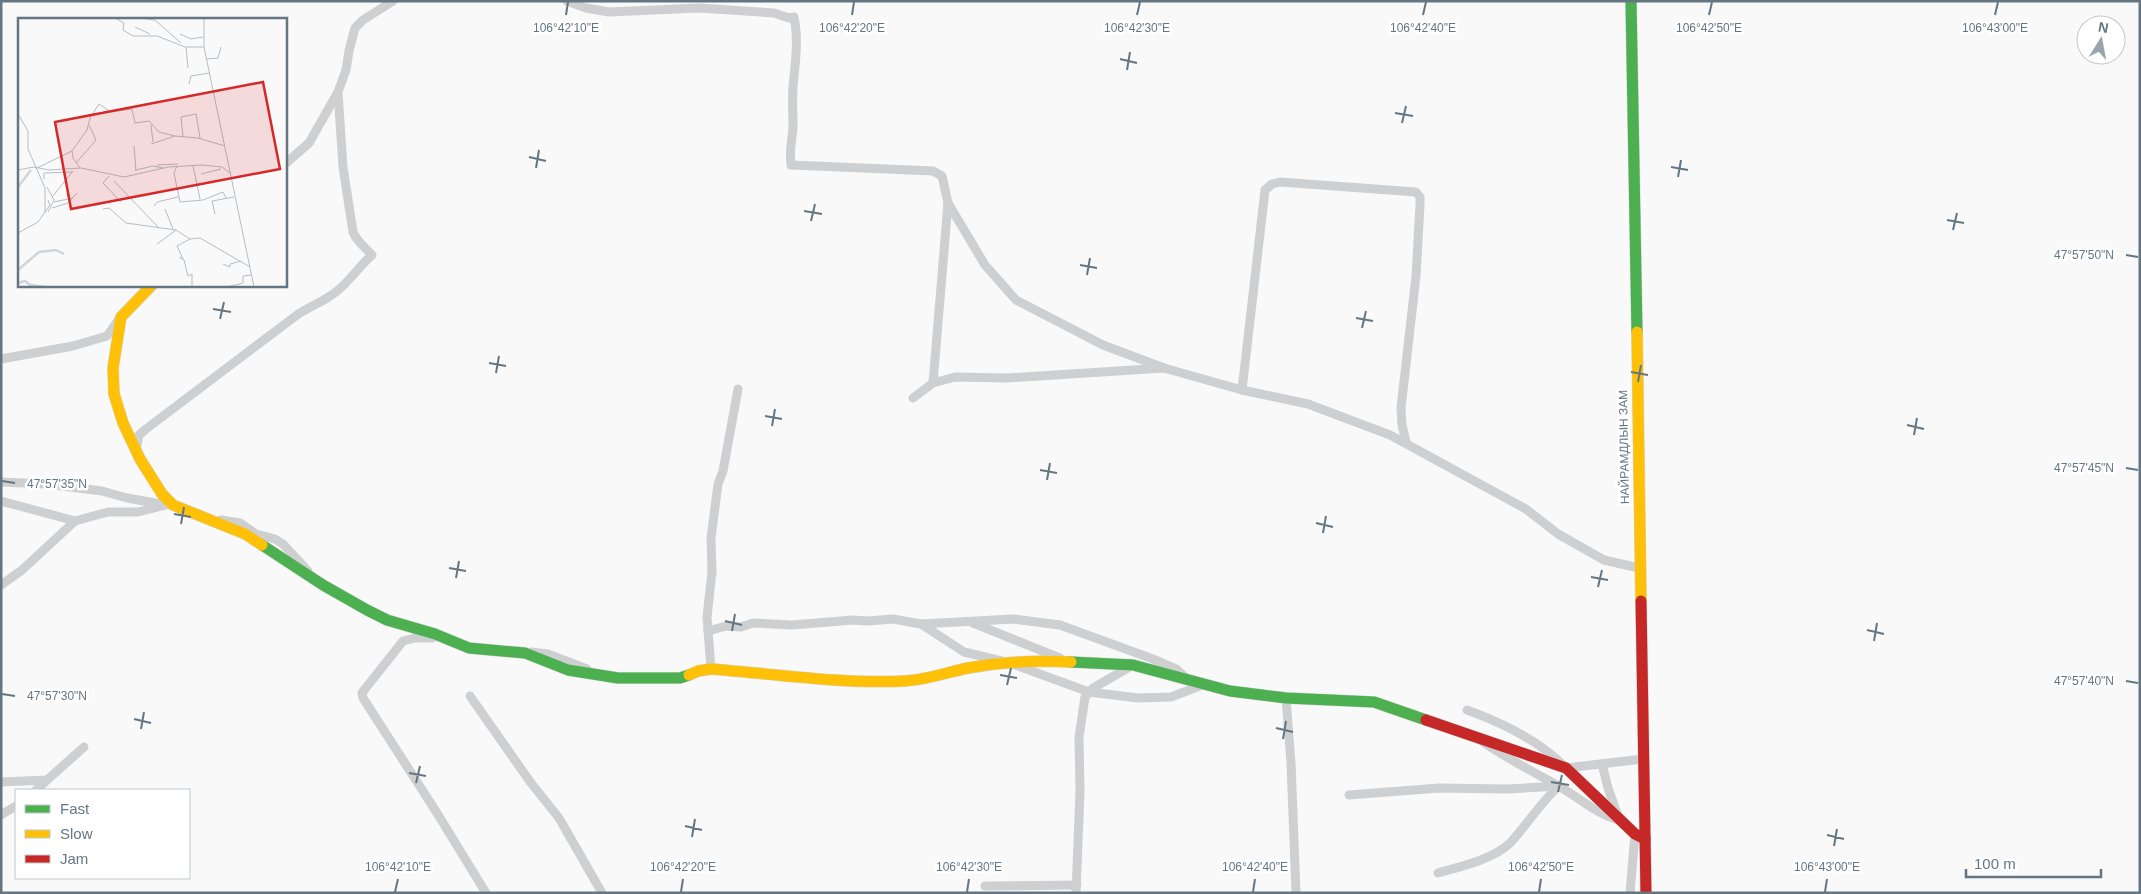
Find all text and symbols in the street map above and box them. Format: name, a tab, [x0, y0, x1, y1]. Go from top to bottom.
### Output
north arrow	[2076, 15, 2126, 65]
inset map	[18, 18, 286, 286]
text: N	[2097, 18, 2110, 36]
text: 106°42'10"E	[533, 21, 599, 35]
text: 106°42'20"E	[819, 21, 885, 35]
text: 106°42'30"E	[1104, 21, 1170, 35]
text: 106°42'40"E	[1390, 21, 1456, 35]
text: 106°42'50"E	[1676, 21, 1742, 35]
text: 106°43'00"E	[1962, 21, 2028, 35]
text: 47°57'50"N	[2054, 248, 2114, 262]
street label: НАЙРАМДЛЫН ЗАМ	[1615, 390, 1632, 504]
text: 47°57'45"N	[2054, 461, 2114, 475]
text: 47°57'35"N	[27, 477, 87, 491]
text: 47°57'40"N	[2054, 674, 2114, 688]
text: 47°57'30"N	[27, 689, 87, 703]
legend	[15, 789, 190, 879]
text: Fast	[60, 800, 90, 817]
text: Slow	[60, 825, 93, 842]
scale bar	[1966, 846, 2101, 878]
text: Jam	[60, 850, 88, 867]
text: 100 m	[1974, 855, 2016, 872]
text: 106°42'10"E	[365, 860, 431, 874]
text: 106°42'20"E	[650, 860, 716, 874]
text: 106°42'30"E	[936, 860, 1002, 874]
text: 106°42'40"E	[1222, 860, 1288, 874]
text: 106°42'50"E	[1508, 860, 1574, 874]
text: 106°43'00"E	[1794, 860, 1860, 874]

